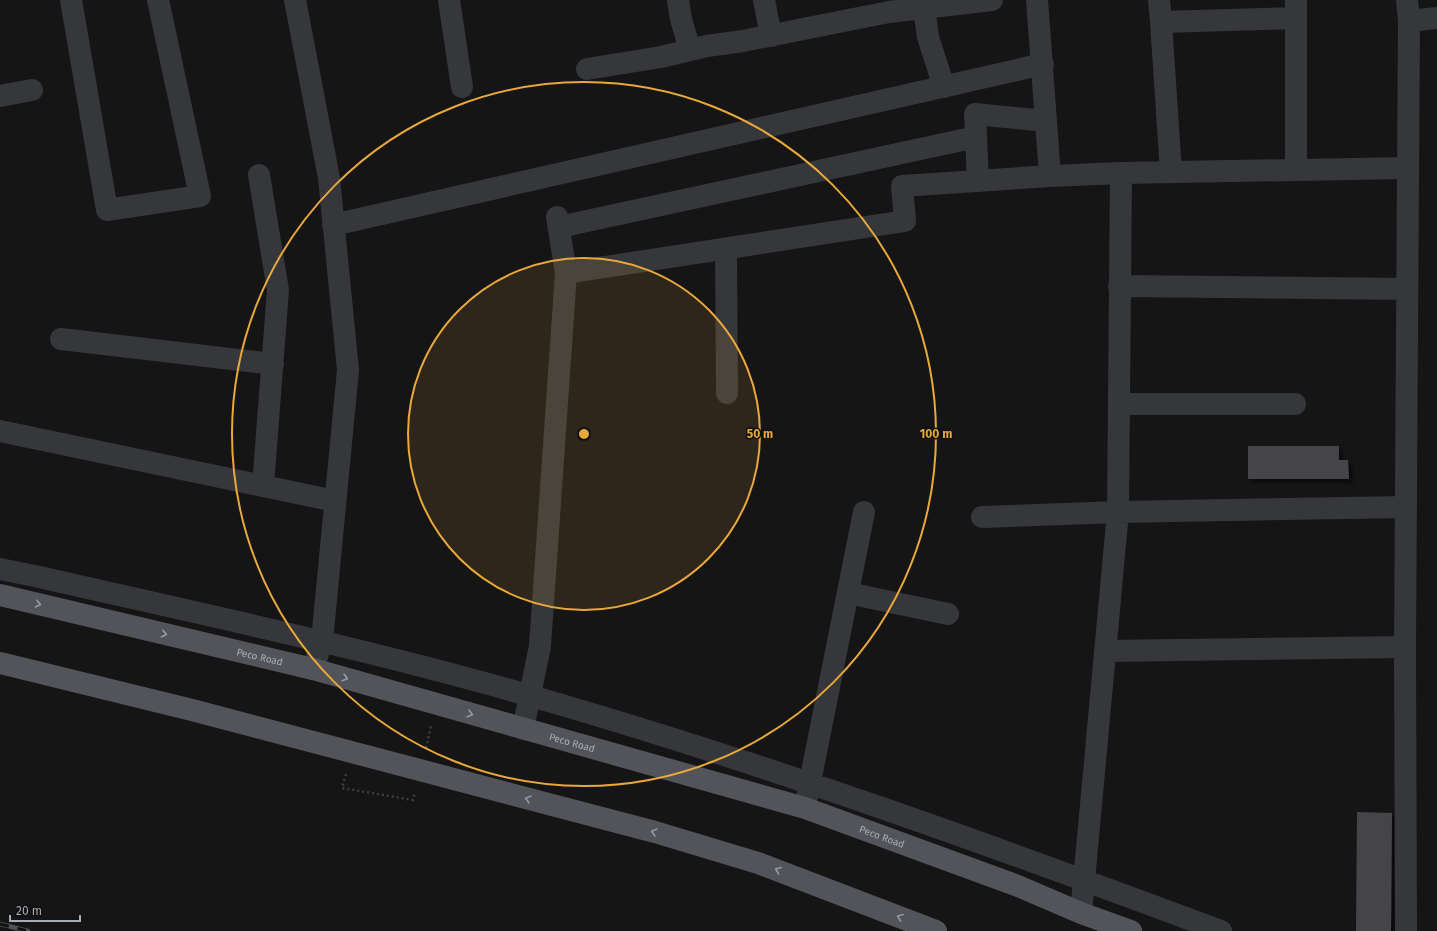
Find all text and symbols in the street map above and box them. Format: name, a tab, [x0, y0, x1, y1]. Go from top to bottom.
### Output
centre of rings	[577, 427, 591, 441]
text: 50 m	[747, 427, 773, 441]
text: 100 m	[920, 427, 952, 441]
one-way arrow	[34, 599, 41, 608]
one-way arrow	[161, 629, 168, 638]
street label: Peco Road	[235, 646, 284, 669]
one-way arrow	[341, 673, 348, 682]
one-way arrow	[466, 709, 473, 718]
street label: Peco Road	[548, 731, 596, 755]
one-way arrow	[525, 795, 532, 804]
street label: Peco Road	[858, 823, 906, 851]
one-way arrow	[651, 828, 658, 837]
one-way arrow	[775, 867, 782, 875]
scale bar	[10, 897, 80, 923]
text: 20 m	[16, 904, 42, 918]
one-way arrow	[896, 913, 903, 921]

